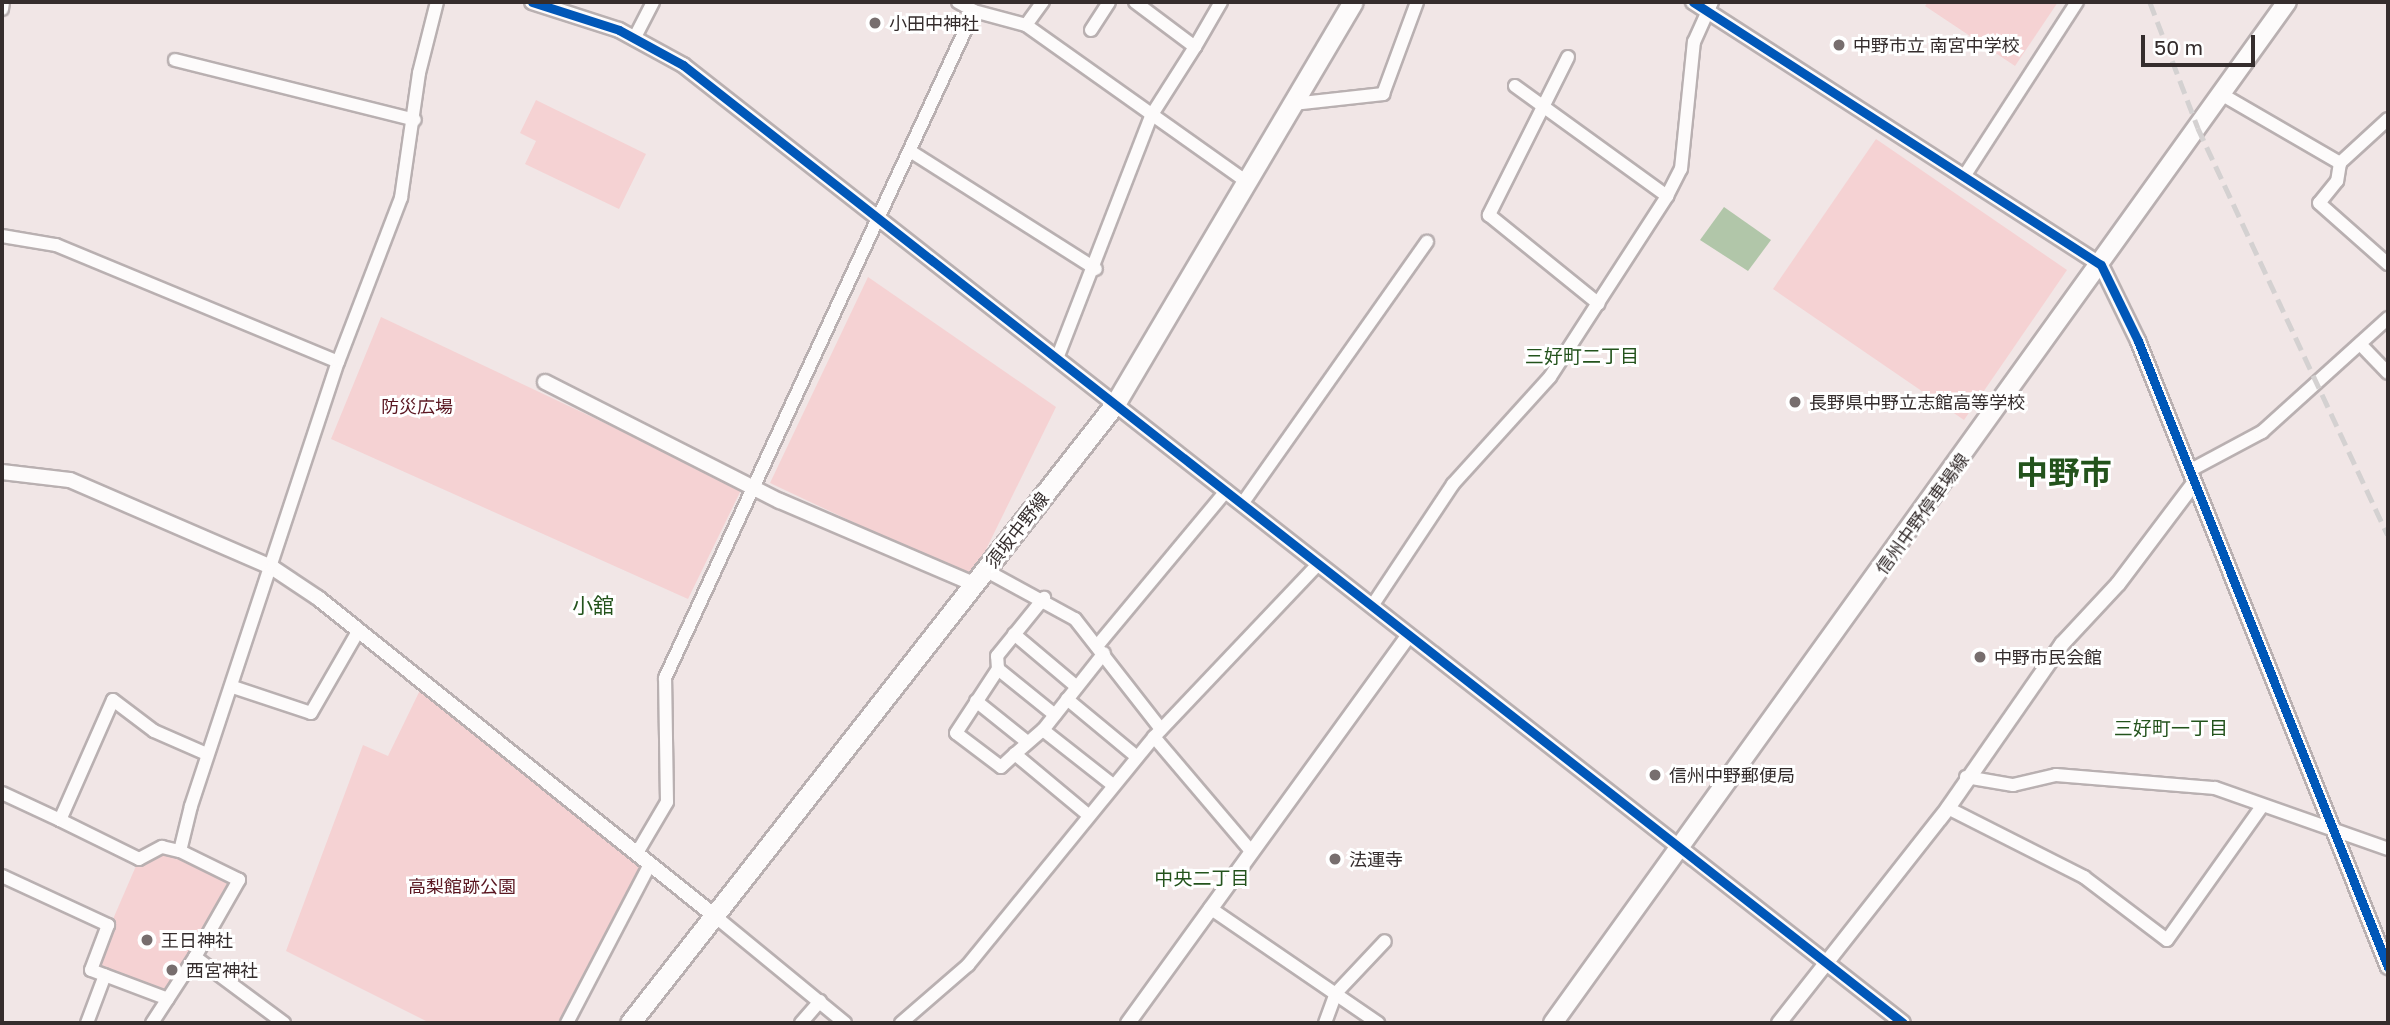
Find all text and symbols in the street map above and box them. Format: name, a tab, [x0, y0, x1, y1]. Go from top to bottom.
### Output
place label: 小田中神社	[889, 12, 979, 34]
marker: 小田中神社	[867, 15, 883, 31]
scale bar	[2145, 21, 2259, 65]
place label: 中野市立 南宮中学校	[1853, 34, 2019, 56]
text: 50 m	[2154, 34, 2203, 60]
marker: 中野市立 南宮中学校	[1831, 37, 1847, 53]
district label: 三好町二丁目	[1525, 345, 1639, 367]
place label: 長野県中野立志館高等学校	[1809, 391, 2025, 413]
marker: 長野県中野立志館高等学校	[1787, 394, 1803, 410]
park label: 防災広場	[381, 395, 453, 417]
street label: 信州中野停車場線	[1871, 449, 1973, 579]
district label: 中野市	[2016, 453, 2112, 491]
street label: 須坂中野線	[981, 488, 1053, 572]
district label: 小舘	[572, 592, 614, 618]
place label: 中野市民会館	[1994, 646, 2102, 668]
marker: 中野市民会館	[1972, 649, 1988, 665]
district label: 三好町一丁目	[2114, 717, 2228, 739]
place label: 信州中野郵便局	[1669, 764, 1795, 786]
marker: 信州中野郵便局	[1647, 767, 1663, 783]
place label: 法運寺	[1349, 848, 1403, 870]
marker: 法運寺	[1327, 851, 1343, 867]
district label: 中央二丁目	[1155, 867, 1249, 889]
park label: 高梨館跡公園	[408, 875, 516, 897]
place label: 王日神社	[161, 929, 233, 951]
marker: 王日神社	[139, 932, 155, 948]
place label: 西宮神社	[186, 959, 258, 981]
marker: 西宮神社	[164, 962, 180, 978]

